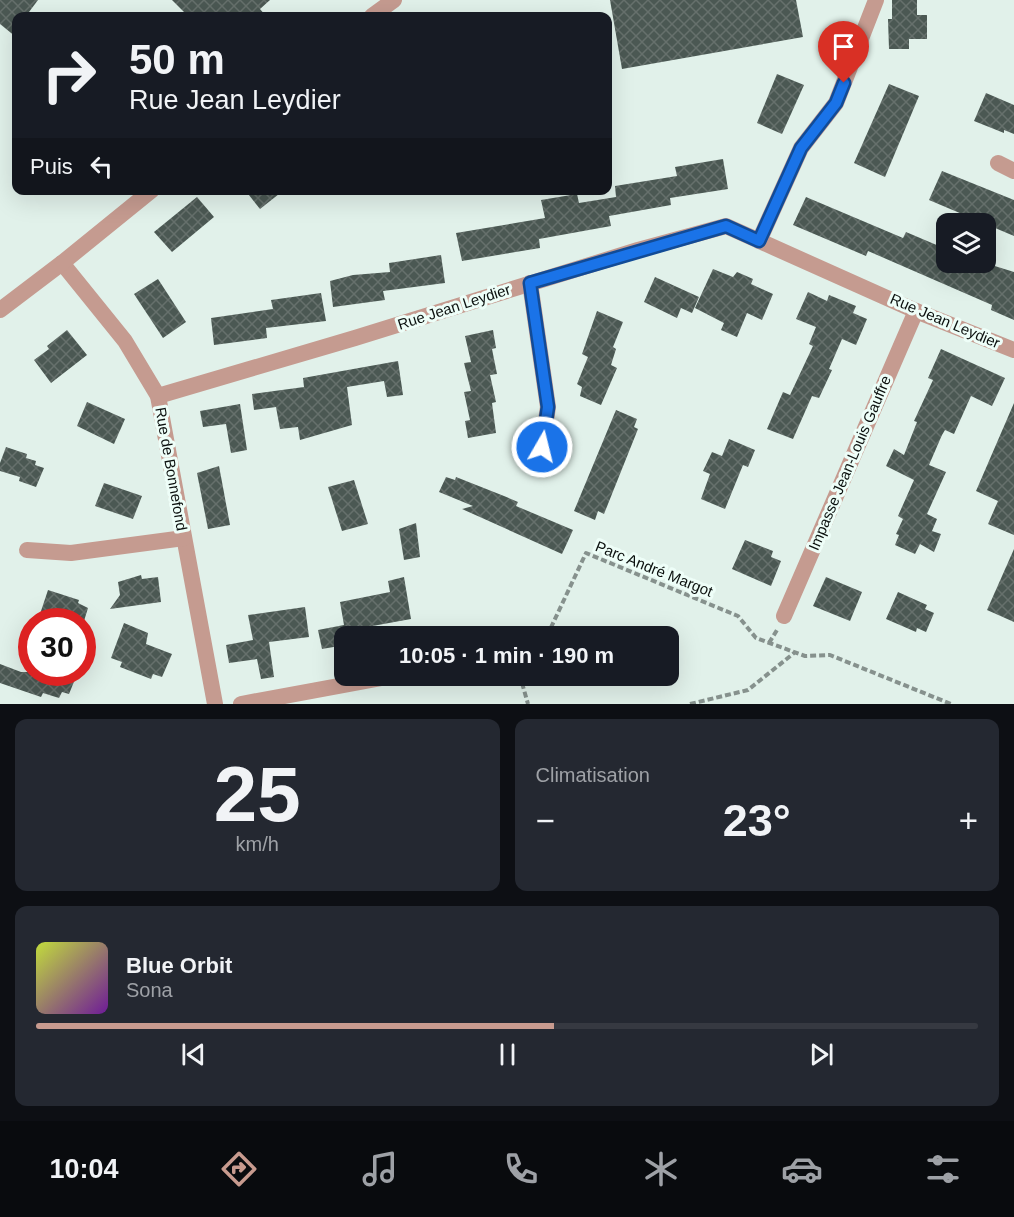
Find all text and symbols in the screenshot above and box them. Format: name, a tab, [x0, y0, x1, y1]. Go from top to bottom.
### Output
pin	[818, 21, 869, 83]
icon: arrive	[827, 30, 860, 63]
icon: right	[30, 36, 108, 114]
text: 50 m	[129, 36, 225, 83]
text: Rue Jean Leydier	[129, 85, 341, 115]
icon: left	[85, 150, 118, 183]
text: Puis	[30, 154, 73, 179]
map controls	[936, 213, 996, 273]
button: layers	[936, 213, 996, 273]
street label: Rue Jean Leydier	[395, 280, 512, 333]
street label: Rue Jean Leydier	[888, 290, 1003, 351]
street label: Impasse Jean-Louis Gauffre	[805, 373, 894, 553]
street label: Rue de Bonnefond	[152, 406, 191, 532]
position arrow	[510, 415, 574, 479]
street label: Parc André Margot	[593, 537, 716, 600]
speed limit sign: 30	[18, 608, 96, 686]
text: 10:05 · 1 min · 190 m	[399, 643, 614, 668]
text: 25	[214, 750, 301, 838]
text: Climatisation	[536, 764, 650, 786]
text: 23°	[723, 795, 791, 846]
text: −	[536, 802, 555, 839]
text: +	[959, 802, 978, 839]
text: km/h	[236, 833, 279, 855]
text: Blue Orbit	[126, 953, 232, 978]
text: Sona	[126, 979, 173, 1001]
icon: previous	[177, 1038, 210, 1071]
icon: pause	[491, 1038, 524, 1071]
icon: next	[805, 1038, 838, 1071]
icon: directions	[218, 1148, 260, 1190]
icon: music	[359, 1148, 401, 1190]
icon: phone	[500, 1148, 542, 1190]
icon: climate	[640, 1148, 682, 1190]
icon: car	[781, 1148, 823, 1190]
icon: filters	[922, 1148, 964, 1190]
text: 10:04	[49, 1154, 119, 1184]

